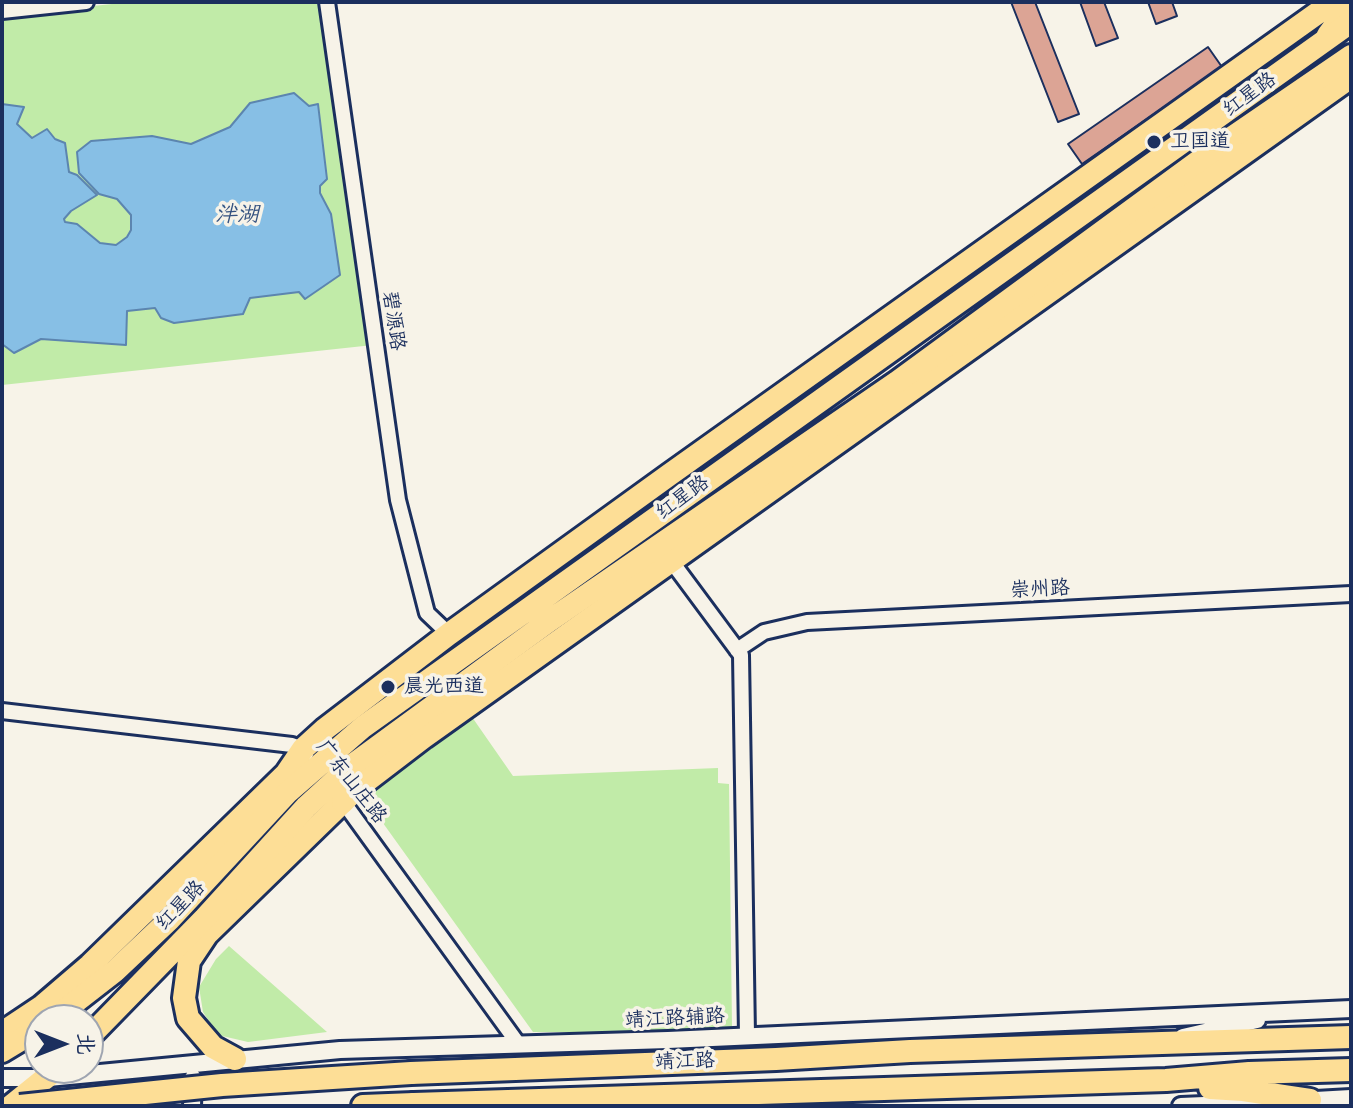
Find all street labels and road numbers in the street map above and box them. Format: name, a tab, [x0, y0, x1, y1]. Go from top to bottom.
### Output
street label: 红星路	[1219, 68, 1281, 122]
street label: 碧源路	[377, 290, 409, 352]
street label: 红星路	[652, 471, 714, 525]
street label: 崇州路	[1009, 576, 1071, 604]
street label: 广东山庄路	[311, 735, 391, 829]
street label: 红星路	[152, 876, 210, 936]
street label: 靖江路辅路	[624, 1004, 726, 1034]
street label: 靖江路	[655, 1049, 715, 1075]

